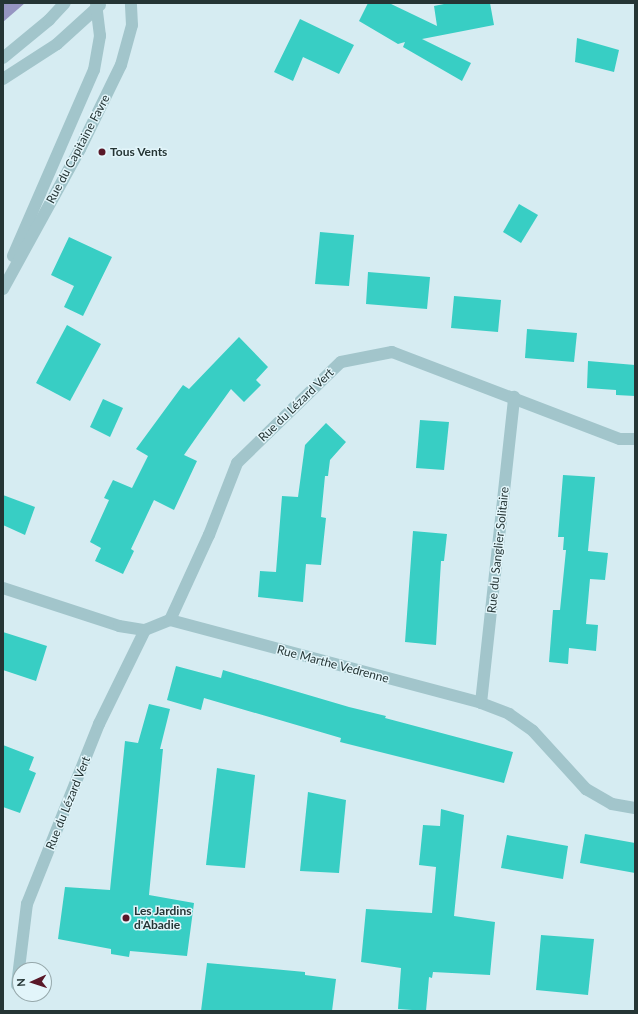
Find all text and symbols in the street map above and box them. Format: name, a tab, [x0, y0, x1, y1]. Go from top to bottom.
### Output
street label: Rue du Capitaine Favre	[43, 92, 113, 206]
place label: Tous Vents	[110, 145, 168, 159]
marker: Tous Vents	[97, 147, 107, 157]
street label: Rue du Lézard Vert	[255, 365, 337, 445]
street label: Rue du Sanglier Solitaire	[484, 486, 512, 614]
street label: Rue Marthe Vedrenne	[275, 642, 391, 686]
street label: Rue du Lézard Vert	[43, 754, 93, 852]
place label: Les Jardins d'Abadie	[134, 904, 192, 932]
marker: Les Jardins d'Abadie	[121, 913, 131, 923]
north arrow	[12, 962, 52, 1002]
text: N	[14, 978, 27, 987]

